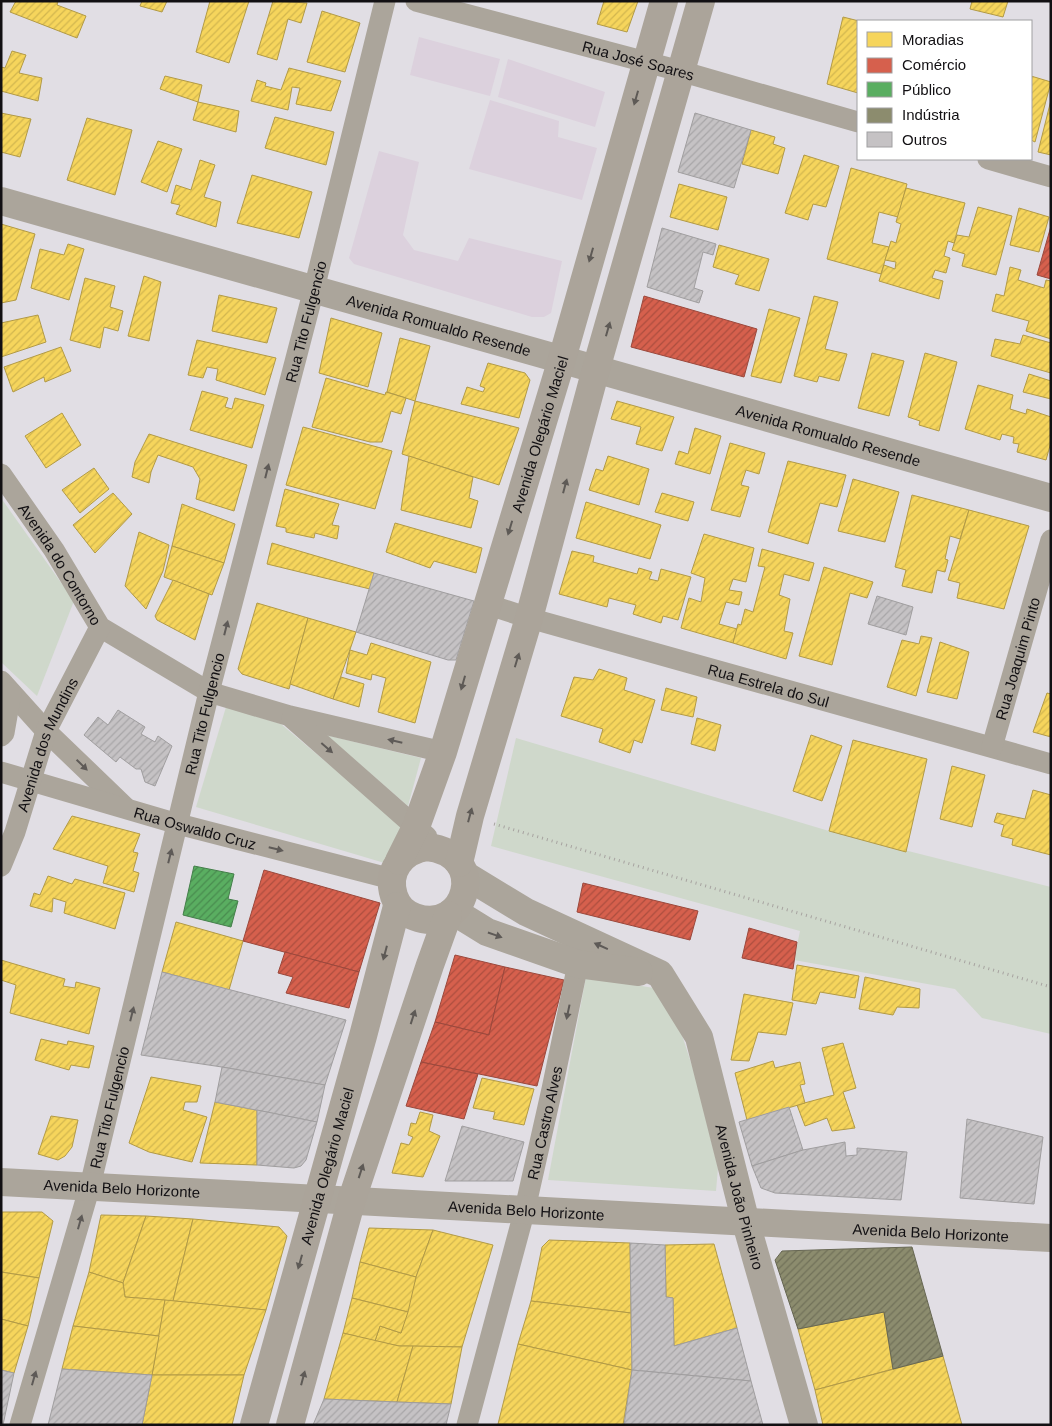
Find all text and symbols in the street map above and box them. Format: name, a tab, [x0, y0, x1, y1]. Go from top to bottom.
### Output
legend	[857, 20, 1032, 160]
text: Moradias	[902, 31, 964, 48]
street label: Rua José Soares	[581, 37, 696, 83]
text: Comércio	[902, 56, 966, 73]
text: Público	[902, 81, 951, 98]
one-way arrow	[631, 91, 639, 106]
text: Indústria	[902, 106, 960, 123]
text: Outros	[902, 131, 947, 148]
one-way arrow	[587, 247, 595, 262]
street label: Rua Tito Fulgencio	[282, 259, 329, 384]
street label: Avenida Romualdo Resende	[345, 291, 533, 359]
one-way arrow	[604, 322, 612, 337]
street label: Avenida Olegário Maciel	[508, 354, 571, 514]
street label: Avenida Romualdo Resende	[734, 401, 923, 469]
one-way arrow	[263, 463, 271, 478]
one-way arrow	[561, 479, 569, 494]
street label: Avenida do Contorno	[16, 500, 105, 628]
one-way arrow	[505, 520, 513, 535]
street label: Rua Joaquim Pinto	[992, 595, 1043, 722]
one-way arrow	[222, 621, 230, 636]
street label: Rua Tito Fulgencio	[181, 651, 227, 776]
one-way arrow	[513, 652, 521, 667]
street label: Rua Estrela do Sul	[706, 660, 831, 710]
street label: Avenida dos Mundins	[13, 675, 81, 814]
one-way arrow	[459, 676, 467, 691]
one-way arrow	[388, 737, 403, 745]
one-way arrow	[320, 743, 333, 754]
one-way arrow	[75, 759, 87, 771]
street label: Rua Oswaldo Cruz	[132, 803, 258, 852]
one-way arrow	[467, 808, 475, 823]
one-way arrow	[268, 846, 283, 854]
one-way arrow	[166, 848, 174, 863]
one-way arrow	[488, 931, 503, 939]
one-way arrow	[594, 941, 608, 949]
one-way arrow	[381, 946, 389, 961]
one-way arrow	[564, 1004, 572, 1020]
one-way arrow	[128, 1006, 136, 1021]
one-way arrow	[409, 1009, 417, 1024]
street label: Rua Tito Fulgencio	[86, 1044, 132, 1170]
street label: Rua Castro Alves	[523, 1064, 565, 1181]
street label: Avenida Olegário Maciel	[296, 1085, 357, 1246]
street label: Avenida João Pinheiro	[713, 1122, 767, 1272]
one-way arrow	[358, 1163, 366, 1178]
street label: Avenida Belo Horizonte	[43, 1175, 200, 1200]
street label: Avenida Belo Horizonte	[448, 1197, 605, 1223]
one-way arrow	[76, 1214, 84, 1229]
street label: Avenida Belo Horizonte	[852, 1220, 1009, 1245]
one-way arrow	[295, 1254, 303, 1269]
one-way arrow	[30, 1370, 38, 1386]
one-way arrow	[299, 1370, 307, 1385]

